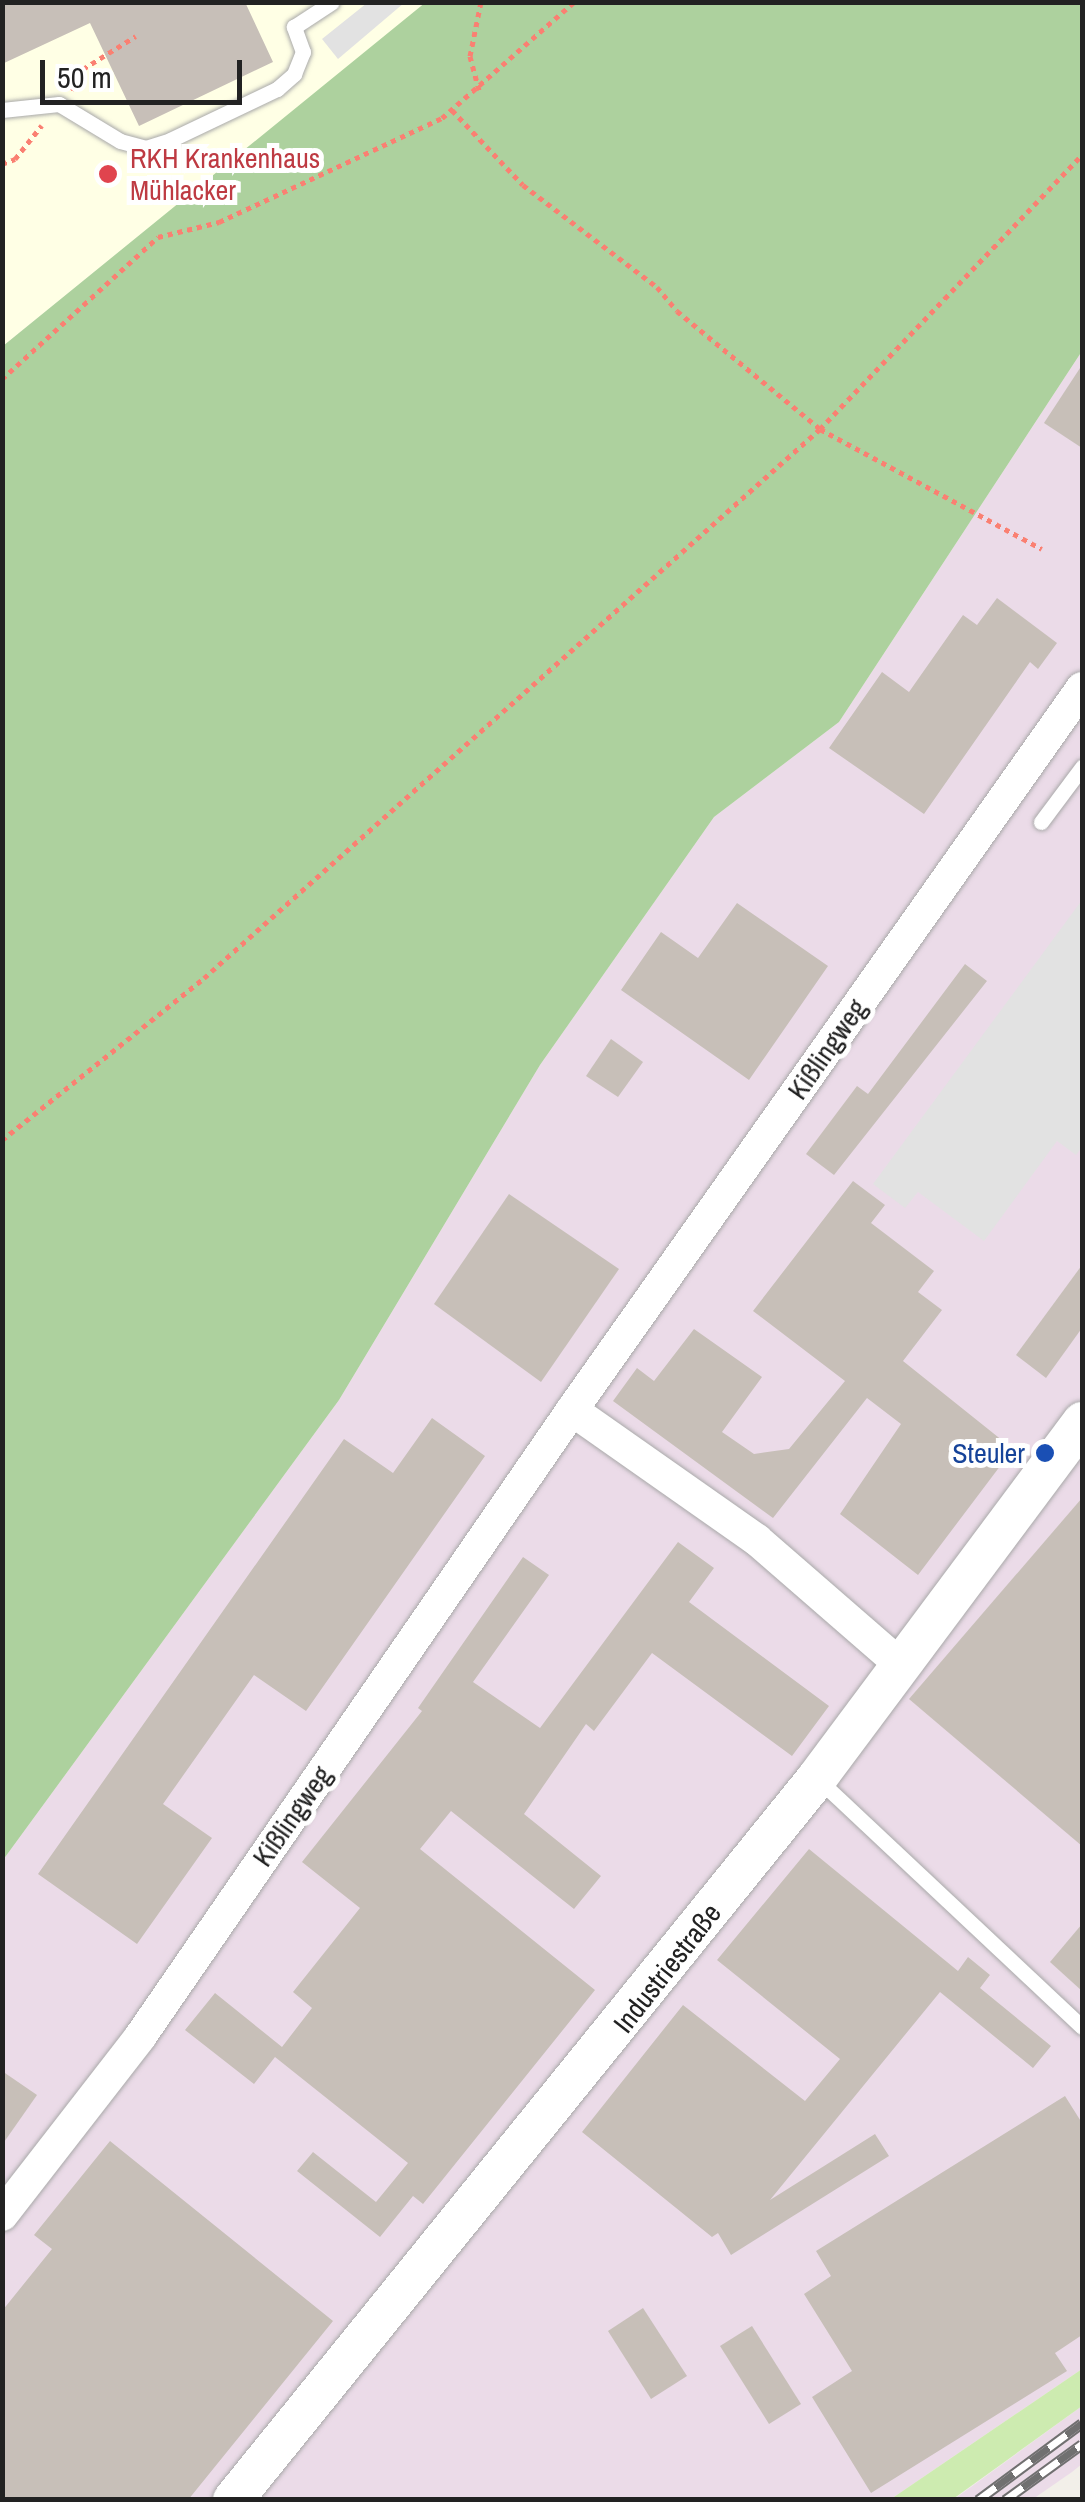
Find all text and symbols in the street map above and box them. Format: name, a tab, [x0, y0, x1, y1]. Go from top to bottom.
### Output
scale bar	[45, 40, 248, 102]
text: 50 m	[57, 57, 112, 97]
place label: RKH Krankenhaus Mühlacker	[130, 141, 320, 207]
marker: RKH Krankenhaus Mühlacker	[95, 161, 121, 187]
street label: Kißlingweg	[780, 992, 874, 1106]
place label: Steuler	[952, 1436, 1025, 1470]
marker: Steuler	[1034, 1442, 1056, 1464]
street label: Kißlingweg	[245, 1759, 339, 1873]
street label: Industriestraße	[606, 1897, 728, 2039]

